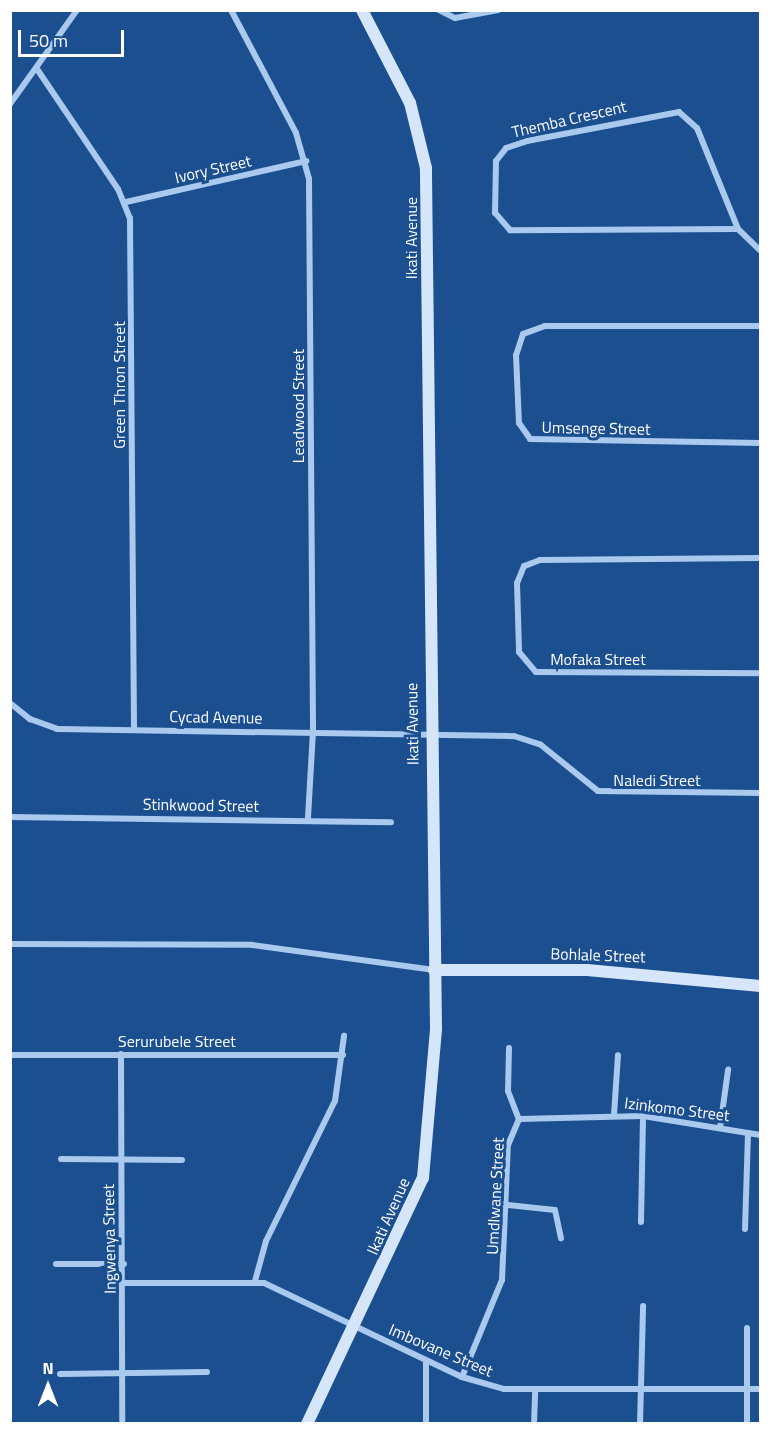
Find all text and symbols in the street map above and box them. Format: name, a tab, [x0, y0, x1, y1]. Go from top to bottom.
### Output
scale bar	[21, 18, 128, 56]
text: 50 m	[29, 27, 68, 54]
street label: Themba Crescent	[510, 96, 628, 142]
street label: Ivory Street	[173, 151, 253, 187]
street label: Ikati Avenue	[401, 197, 421, 279]
street label: Green Thron Street	[109, 321, 129, 449]
street label: Leadwood Street	[288, 349, 308, 463]
street label: Umsenge Street	[541, 417, 651, 439]
street label: Mofaka Street	[550, 649, 646, 669]
street label: Ikati Avenue	[402, 683, 422, 765]
street label: Cycad Avenue	[169, 707, 263, 727]
street label: Naledi Street	[613, 770, 701, 790]
street label: Stinkwood Street	[143, 794, 259, 816]
street label: Bohlale Street	[550, 944, 646, 966]
street label: Serurubele Street	[118, 1031, 236, 1051]
street label: Izinkomo Street	[623, 1093, 731, 1125]
street label: Umdlwane Street	[482, 1137, 508, 1255]
street label: Ikati Avenue	[363, 1175, 413, 1257]
street label: Ingwenya Street	[98, 1184, 120, 1294]
street label: Imbovane Street	[386, 1319, 496, 1381]
north arrow	[18, 1356, 78, 1416]
text: N	[42, 1356, 54, 1380]

